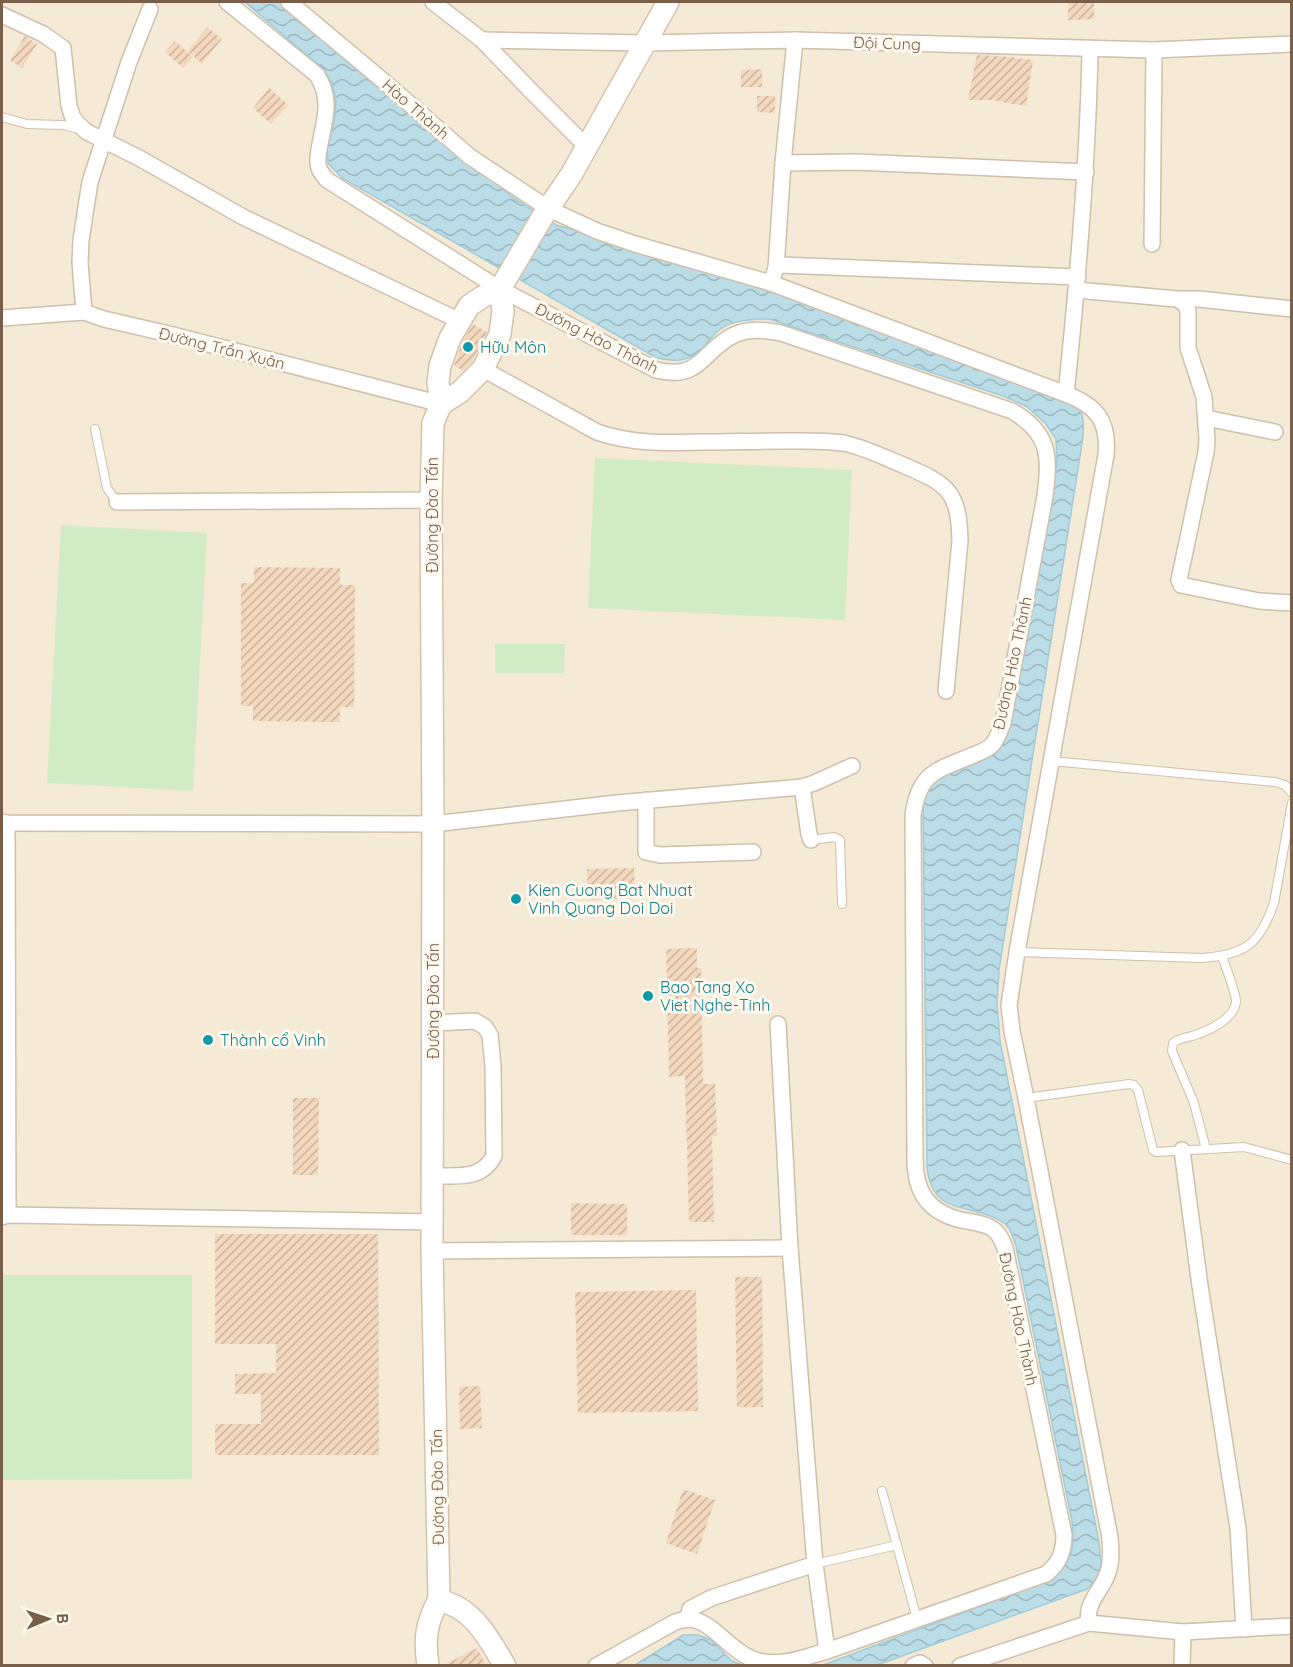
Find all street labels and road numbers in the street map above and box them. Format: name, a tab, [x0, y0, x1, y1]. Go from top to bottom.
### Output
street label: Đội Cung	[853, 32, 921, 54]
street label: Hào Thành	[378, 75, 454, 143]
street label: Đường Hào Thành	[532, 298, 662, 378]
street label: Đường Trần Xuân	[157, 323, 287, 373]
street label: Đường Đào Tấn	[422, 457, 442, 573]
street label: Đường Hào Thành	[988, 594, 1036, 732]
street label: Đường Đào Tấn	[423, 943, 443, 1059]
street label: Đường Hào Thành	[995, 1250, 1043, 1388]
street label: Đường Đào Tấn	[426, 1429, 448, 1545]

